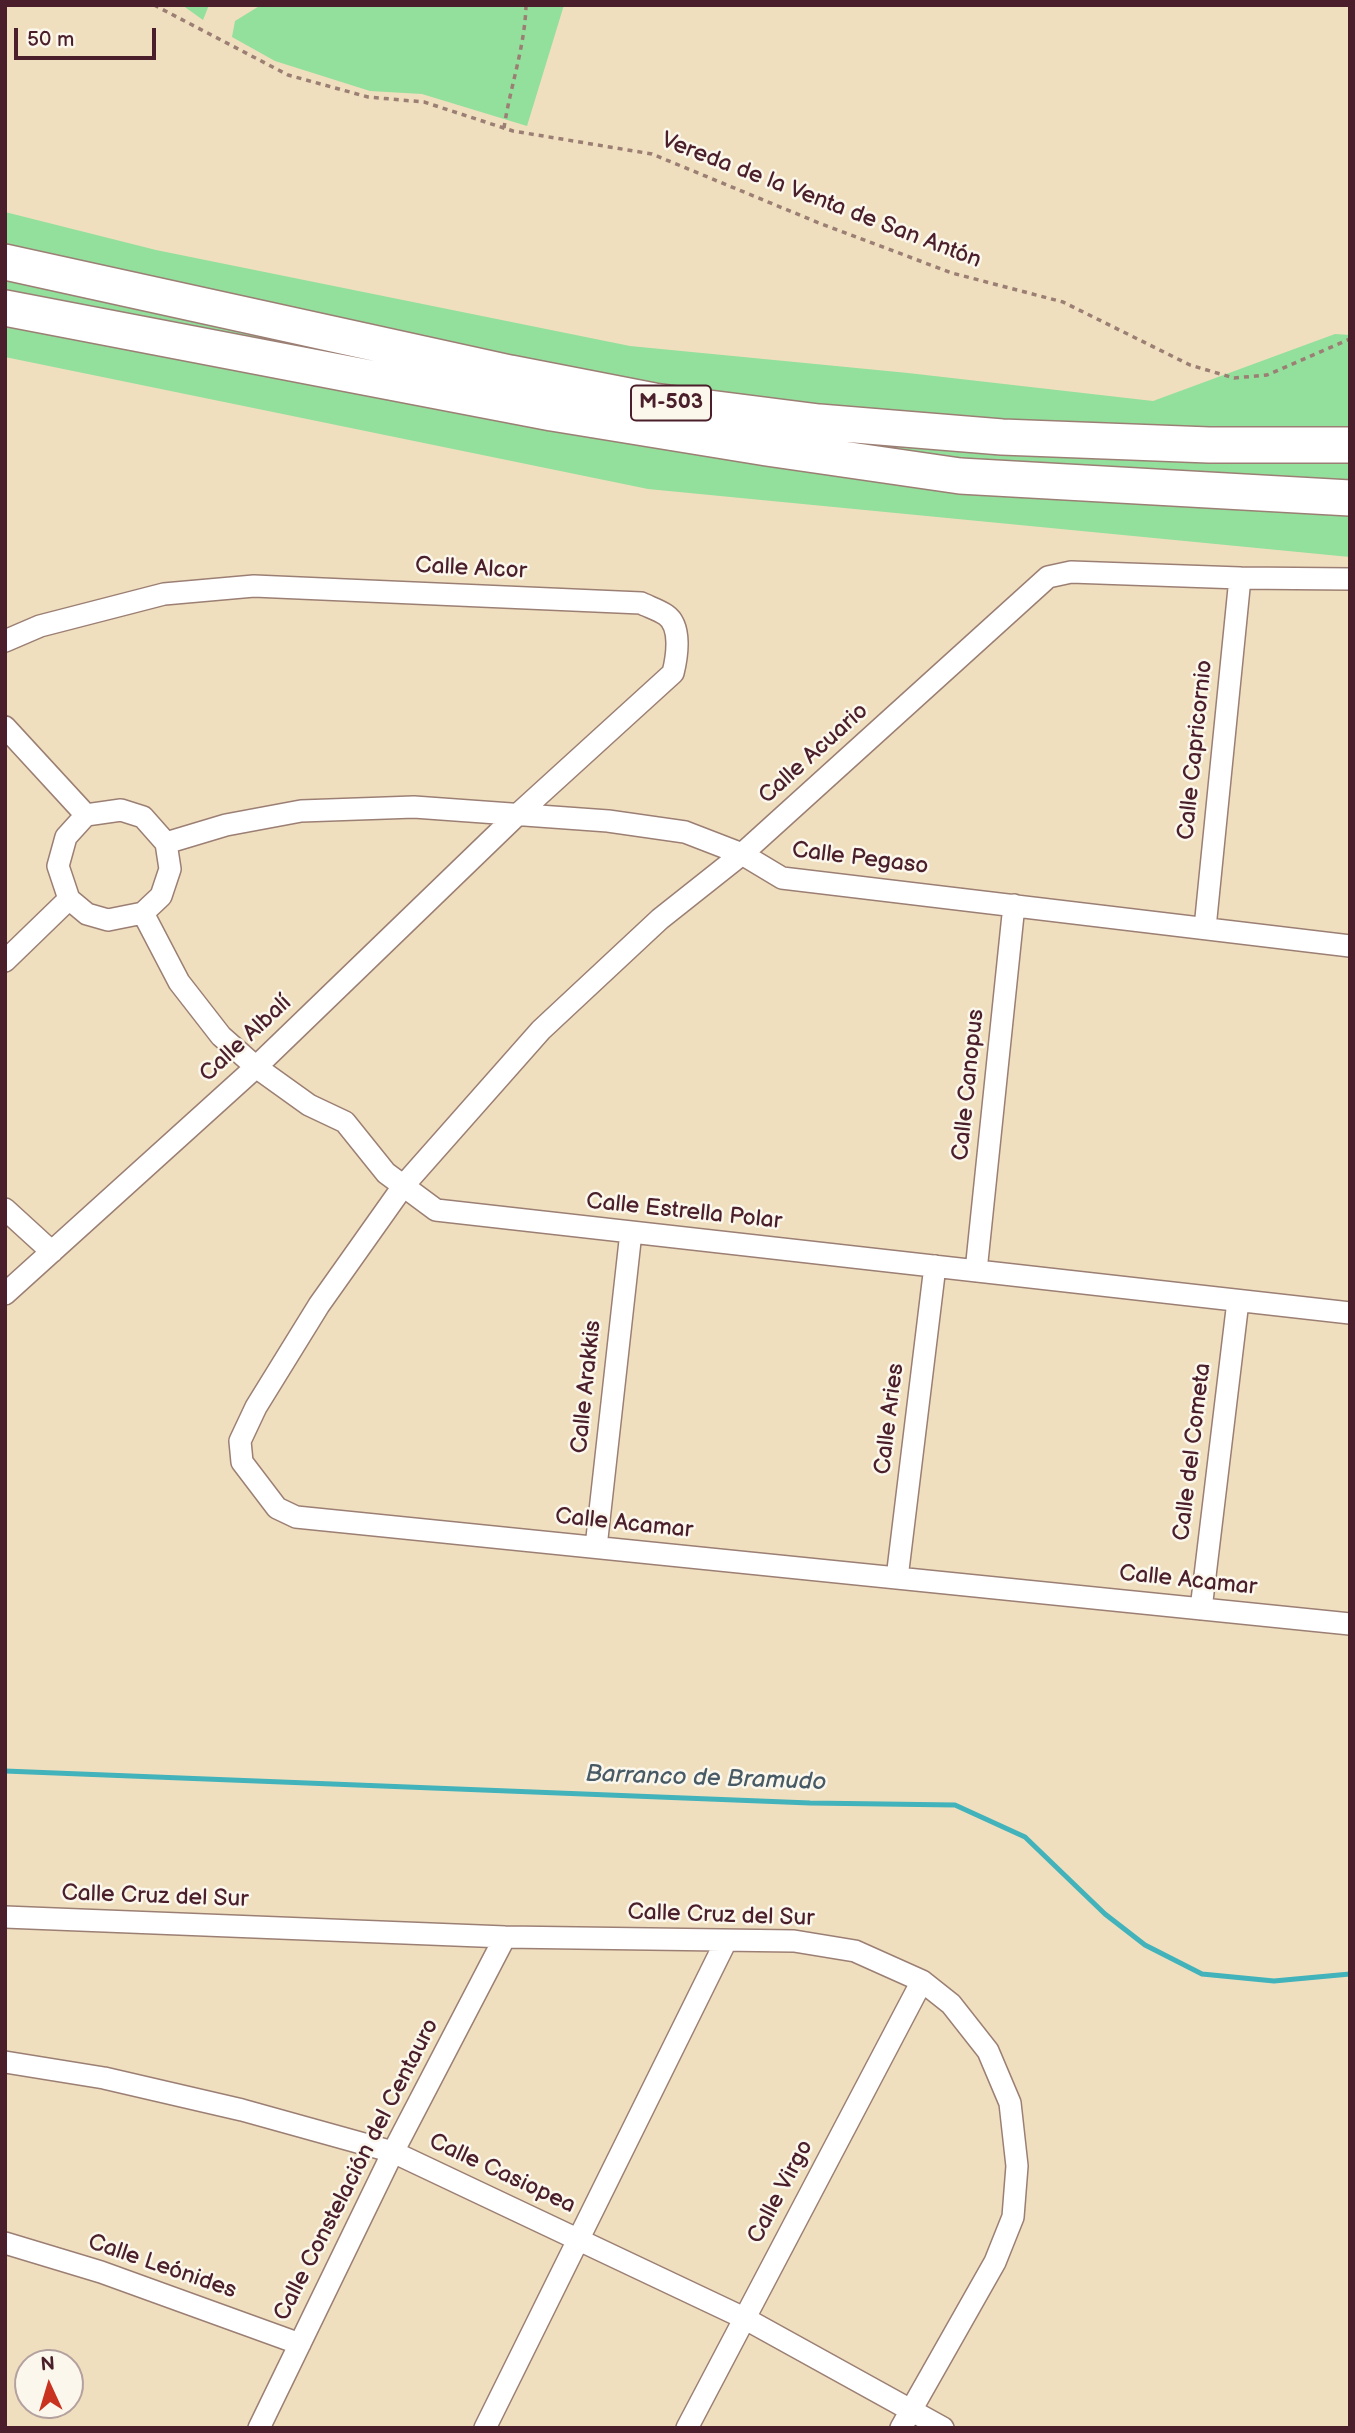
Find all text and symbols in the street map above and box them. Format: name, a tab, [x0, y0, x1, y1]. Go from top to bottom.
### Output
scale bar	[18, 14, 159, 58]
text: 50 m	[27, 27, 74, 52]
street label: Vereda de la Venta de San Antón	[657, 127, 985, 275]
road number: M-503	[631, 386, 711, 420]
street label: Calle Alcor	[414, 552, 528, 586]
street label: Calle Capricornio	[1173, 659, 1219, 841]
street label: Calle Acuario	[754, 698, 874, 810]
street label: Calle Pegaso	[790, 837, 930, 881]
street label: Calle Albalí	[195, 990, 297, 1088]
street label: Calle Canopus	[947, 1008, 991, 1162]
street label: Calle Estrella Polar	[585, 1188, 783, 1236]
street label: Calle Arakkis	[566, 1319, 608, 1455]
street label: Calle Aries	[869, 1362, 911, 1476]
street label: Calle del Cometa	[1168, 1362, 1218, 1542]
street label: Calle Acamar	[554, 1503, 694, 1545]
street label: Calle Acamar	[1118, 1560, 1258, 1602]
water label: Barranco de Bramudo	[585, 1760, 827, 1798]
street label: Calle Cruz del Sur	[61, 1880, 249, 1914]
street label: Calle Cruz del Sur	[627, 1899, 815, 1933]
street label: Calle Constelación del Centauro	[269, 2014, 445, 2326]
street label: Calle Casiopea	[424, 2128, 580, 2220]
street label: Calle Virgo	[742, 2136, 820, 2248]
street label: Calle Leónides	[84, 2229, 240, 2305]
north arrow	[14, 2349, 84, 2419]
text: N	[40, 2353, 56, 2377]

